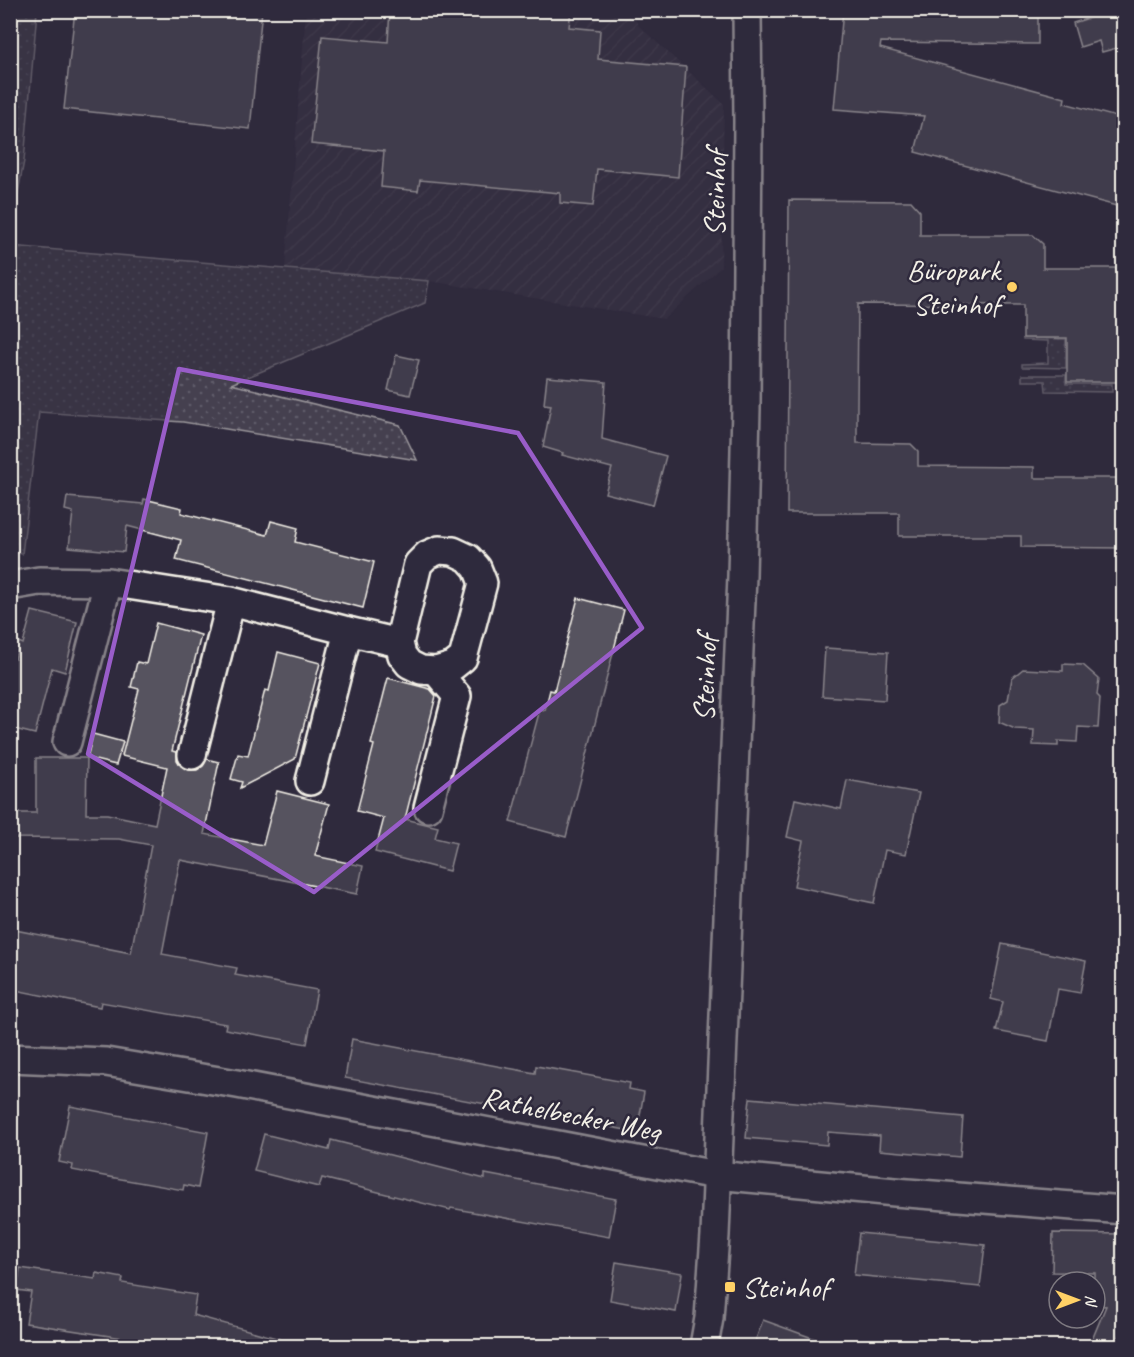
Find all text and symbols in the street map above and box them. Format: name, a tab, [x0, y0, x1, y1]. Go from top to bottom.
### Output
street label: Steinhof	[695, 143, 735, 237]
place label: Büropark Steinhof	[907, 251, 1006, 323]
marker: Büropark Steinhof	[1005, 280, 1019, 294]
street label: Steinhof	[684, 628, 726, 722]
street label: Rathelbecker Weg	[478, 1078, 666, 1150]
place label: Steinhof	[742, 1268, 835, 1306]
north arrow	[1047, 1270, 1107, 1330]
marker: Steinhof	[723, 1280, 737, 1294]
text: N	[1081, 1295, 1101, 1308]

